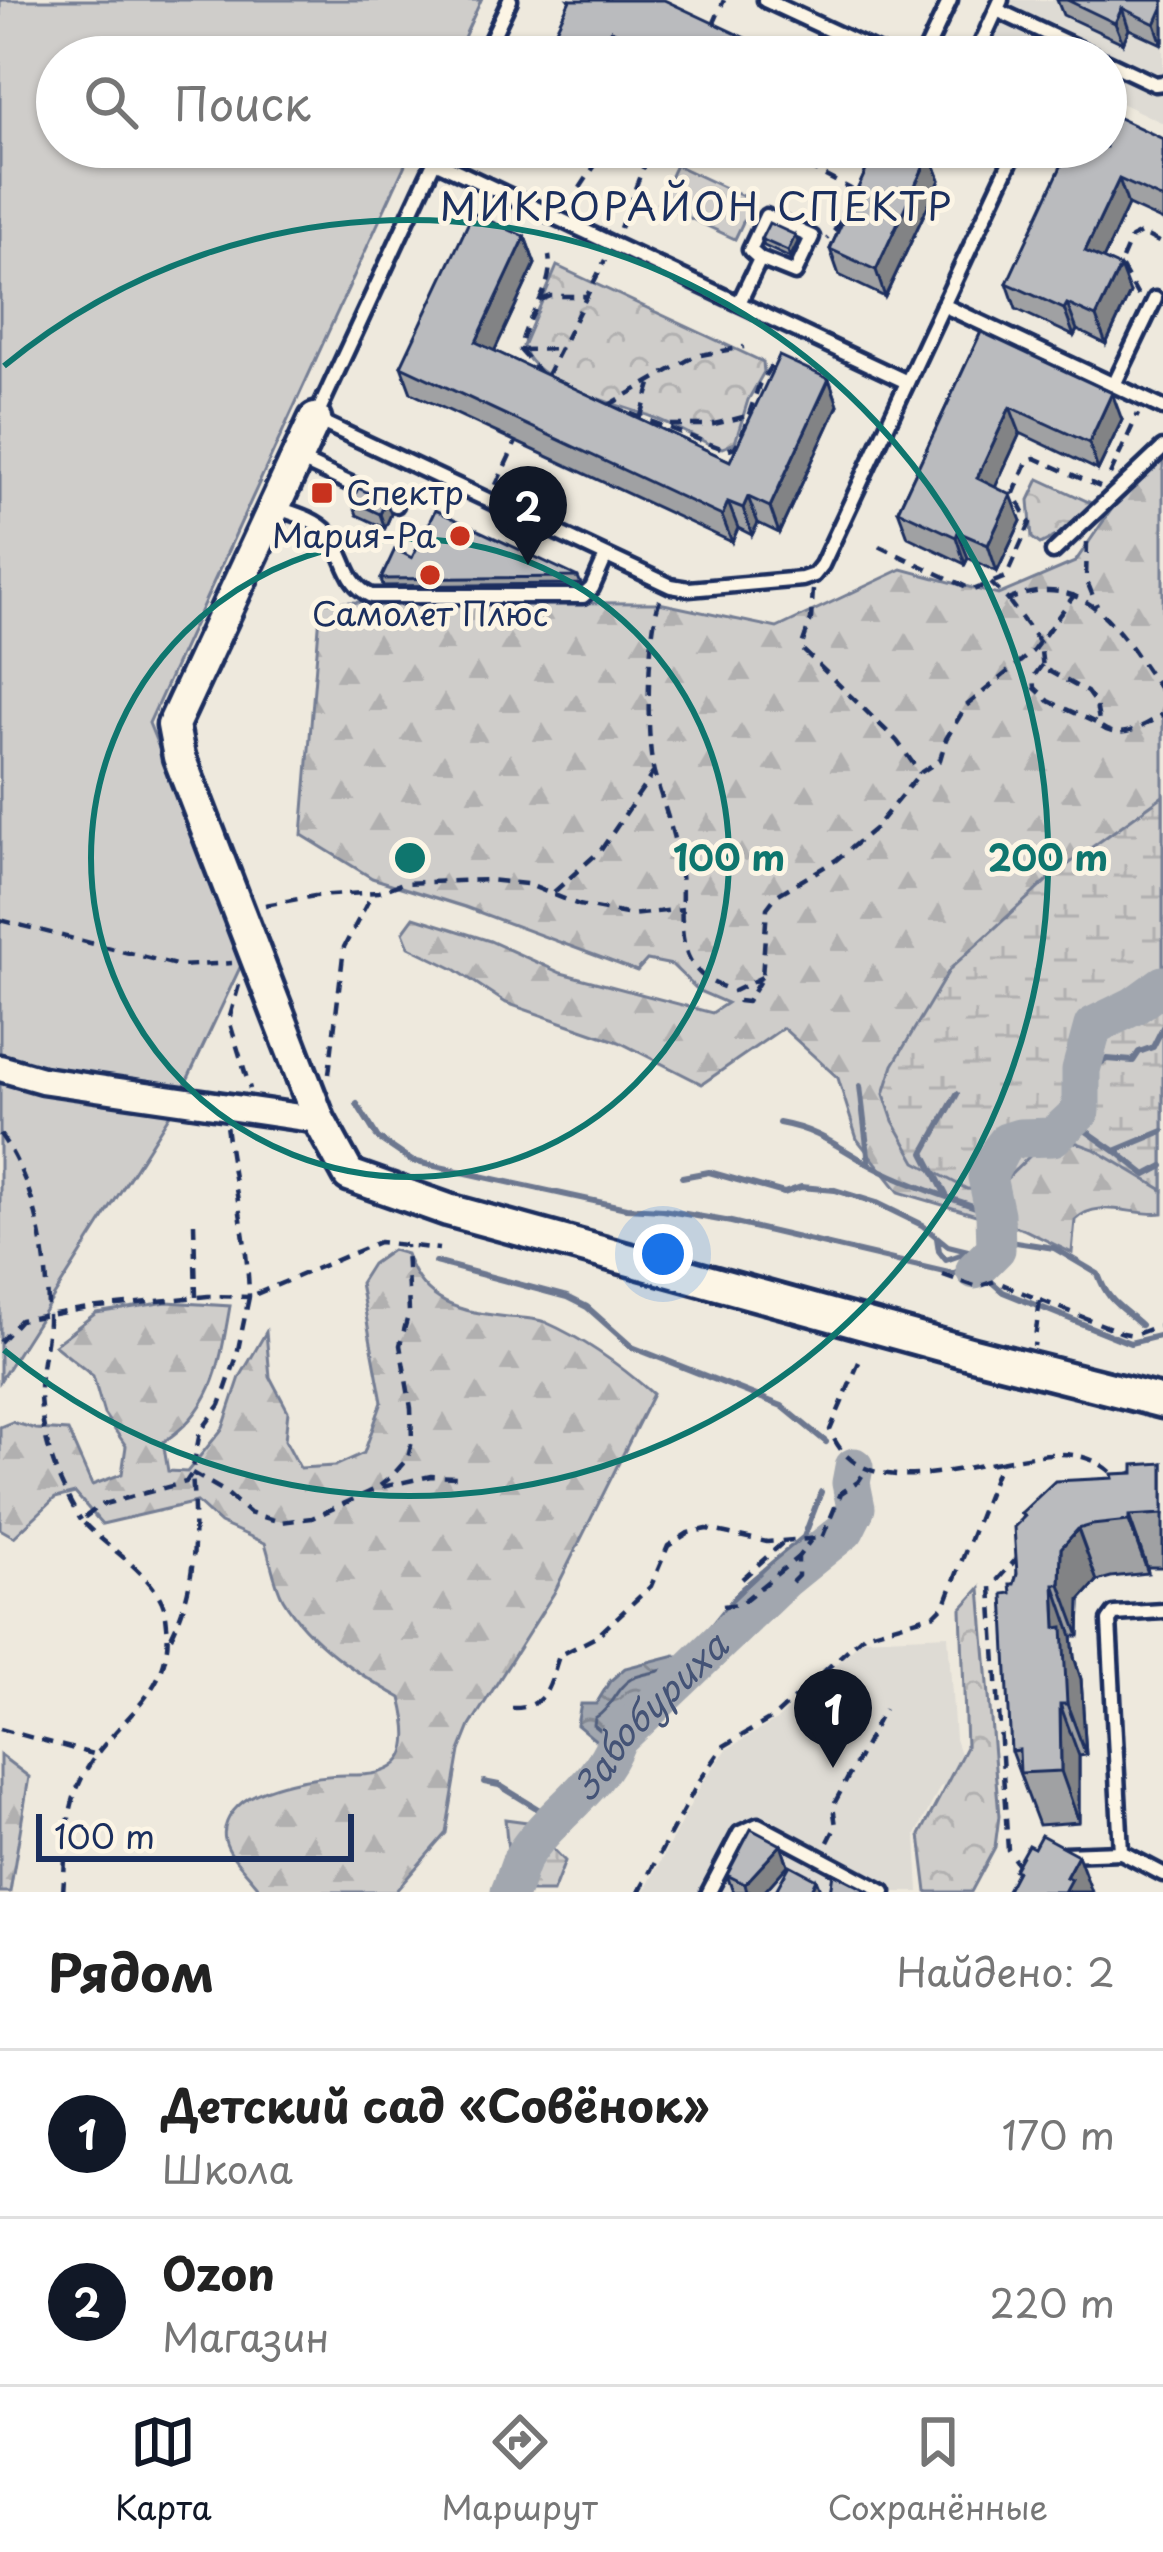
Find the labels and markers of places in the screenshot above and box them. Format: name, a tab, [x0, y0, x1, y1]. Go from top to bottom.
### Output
place label: Спектр	[346, 466, 464, 516]
pin: 2	[489, 466, 567, 565]
marker: Спектр	[309, 480, 335, 506]
place label: Мария-Ра	[272, 509, 436, 559]
marker: Мария-Ра	[447, 523, 473, 549]
marker: Самолет Плюс	[417, 562, 443, 588]
place label: Самолет Плюс	[312, 587, 548, 637]
centre of rings	[389, 837, 431, 879]
pin: 1	[794, 1669, 872, 1768]

